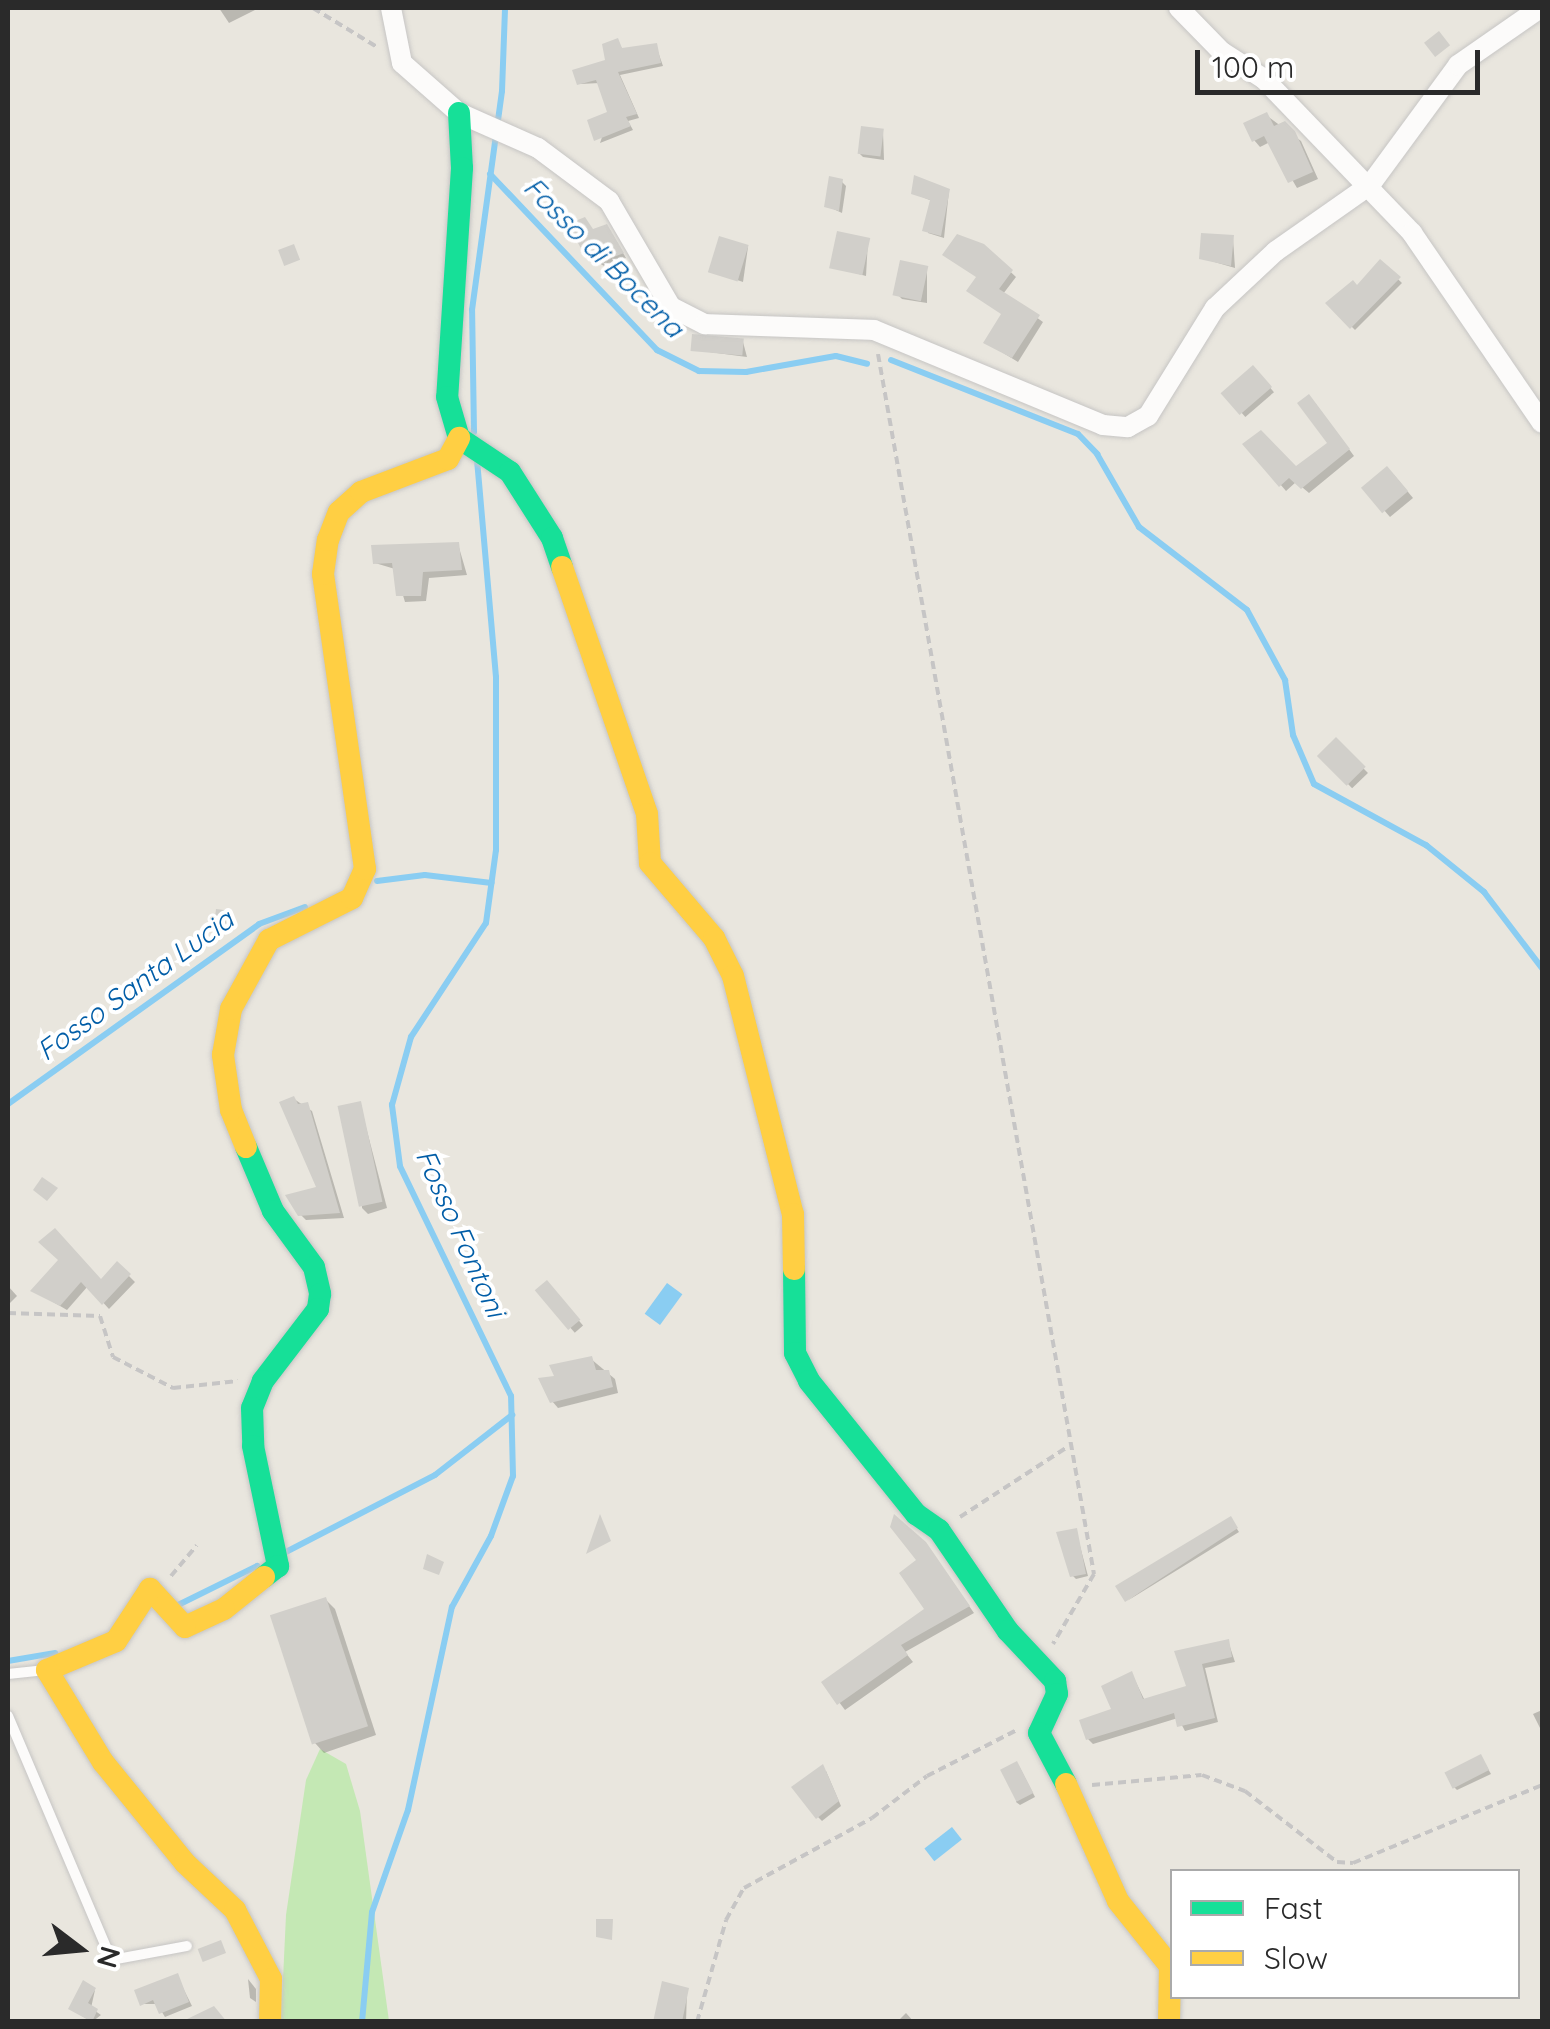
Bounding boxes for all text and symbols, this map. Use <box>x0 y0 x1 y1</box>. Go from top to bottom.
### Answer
scale bar <box>1200 30 1485 92</box>
text: 100 m <box>1212 48 1294 86</box>
water label: Fosso di Bocena <box>517 170 691 344</box>
water label: Fosso Santa Lucia <box>30 903 240 1067</box>
water label: Fosso Fontoni <box>409 1144 513 1322</box>
legend <box>1170 1869 1520 1999</box>
text: Fast <box>1264 1889 1323 1927</box>
north arrow <box>30 1899 130 1999</box>
text: Slow <box>1264 1939 1328 1977</box>
text: N <box>90 1943 129 1972</box>

